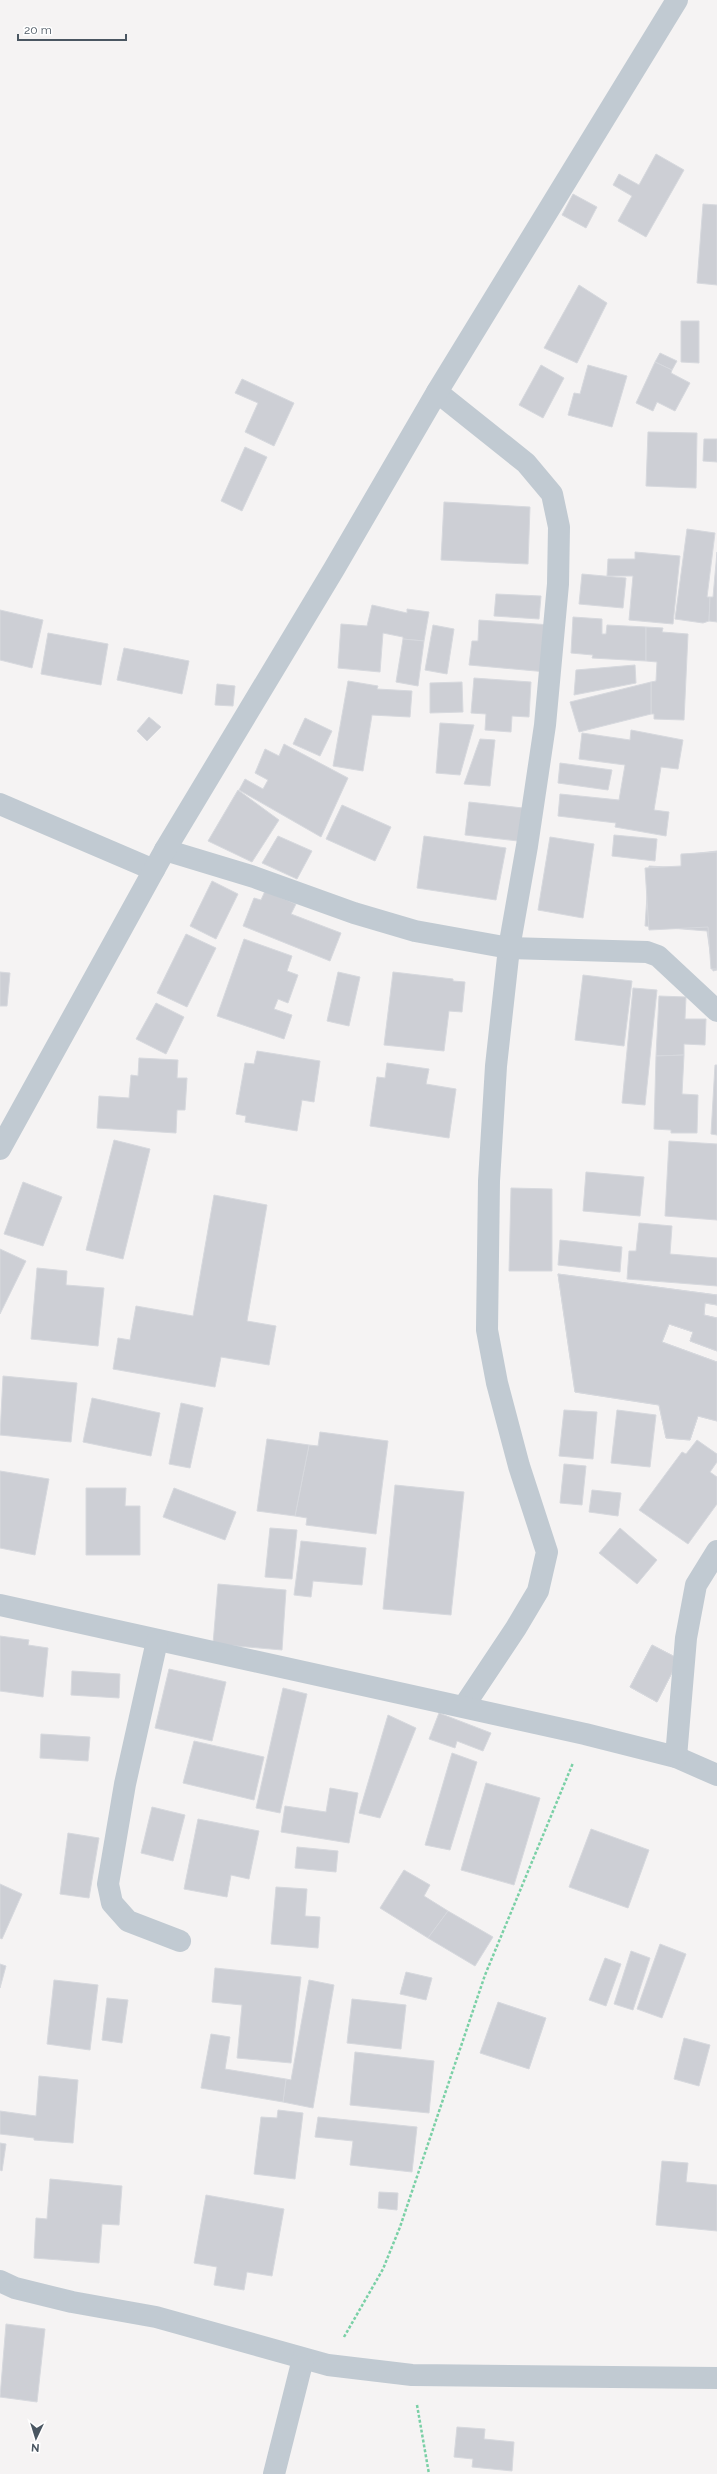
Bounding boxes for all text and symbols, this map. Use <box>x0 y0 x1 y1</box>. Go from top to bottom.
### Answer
scale bar <box>18 16 126 42</box>
text: 20 m <box>24 23 52 37</box>
north arrow <box>16 2418 56 2458</box>
text: N <box>31 2441 40 2454</box>

